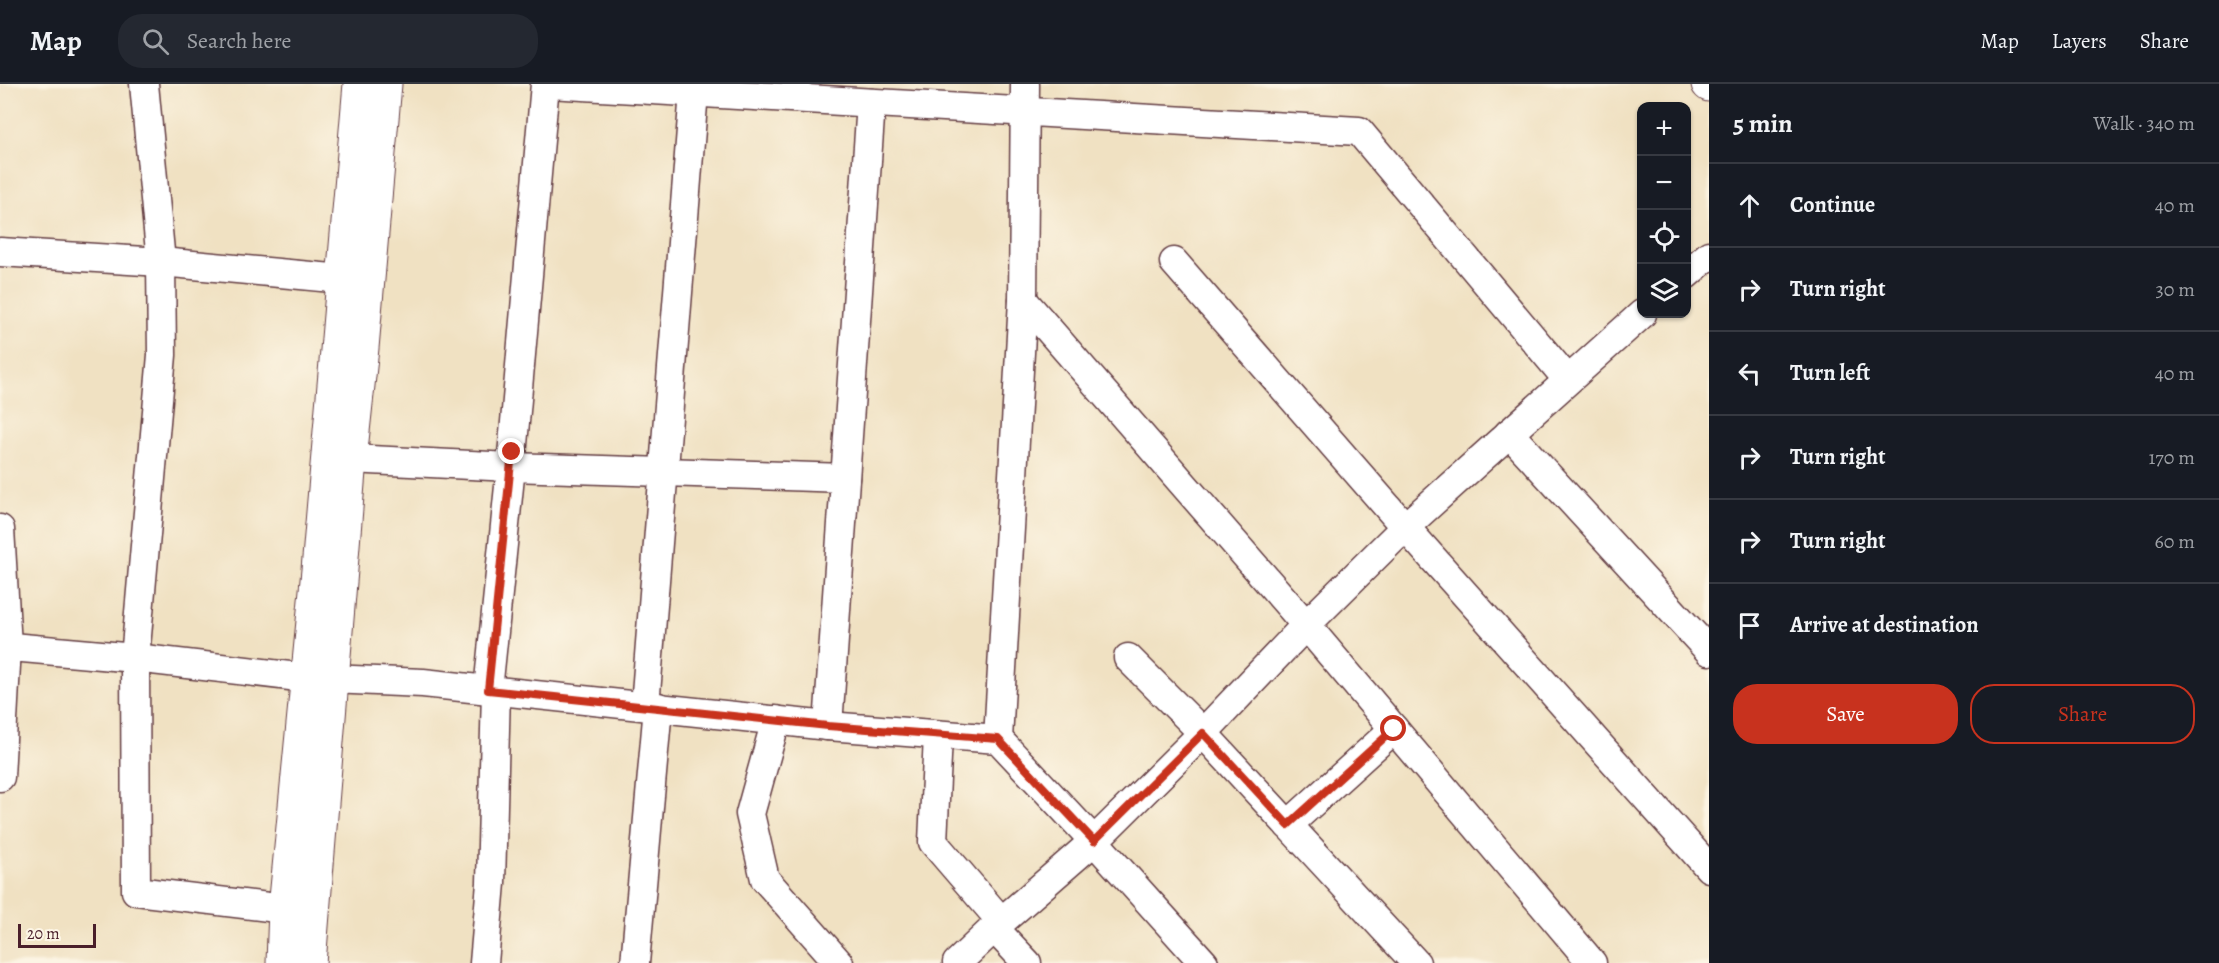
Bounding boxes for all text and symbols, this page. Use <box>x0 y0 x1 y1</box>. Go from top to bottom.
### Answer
search box <box>118 14 538 68</box>
text: Map <box>30 22 82 60</box>
icon: search <box>139 25 172 58</box>
text: Search here <box>187 26 291 56</box>
text: Map <box>1980 27 2019 55</box>
text: Layers <box>2052 27 2107 55</box>
text: Share <box>2140 27 2189 55</box>
map controls <box>1637 102 1691 318</box>
button: + <box>1637 102 1691 156</box>
text: 5 min <box>1733 106 1793 141</box>
text: Walk · 340 m <box>2093 110 2195 137</box>
button: − <box>1637 156 1691 210</box>
icon: ahead <box>1733 189 1766 222</box>
text: Continue <box>1790 190 1875 220</box>
text: 40 m <box>2155 192 2195 219</box>
button: locate <box>1637 210 1691 264</box>
button: layers <box>1637 264 1691 318</box>
icon: right <box>1733 273 1766 306</box>
text: Turn right <box>1790 274 1886 304</box>
text: 30 m <box>2155 276 2195 303</box>
icon: left <box>1733 357 1766 390</box>
text: Turn left <box>1790 358 1870 388</box>
text: 40 m <box>2155 360 2195 387</box>
route end <box>498 438 524 464</box>
icon: right <box>1733 441 1766 474</box>
text: Turn right <box>1790 442 1886 472</box>
text: 170 m <box>2149 444 2195 471</box>
icon: right <box>1733 525 1766 558</box>
text: Turn right <box>1790 526 1886 556</box>
text: 60 m <box>2155 528 2195 555</box>
icon: arrive <box>1733 609 1766 642</box>
text: Arrive at destination <box>1790 610 1979 640</box>
button: Save <box>1733 684 1958 744</box>
button: Share <box>1970 684 2195 744</box>
route start <box>1380 715 1406 741</box>
scale bar <box>18 921 96 948</box>
text: 20 m <box>27 923 60 945</box>

